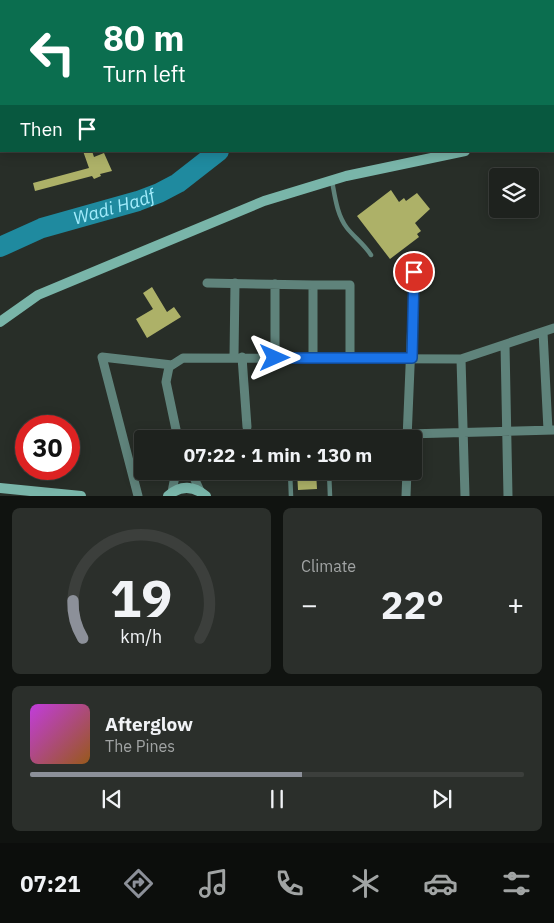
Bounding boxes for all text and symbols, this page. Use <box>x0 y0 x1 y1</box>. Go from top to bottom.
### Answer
text: 80 m <box>103 15 185 61</box>
icon: left <box>20 20 85 85</box>
text: Turn left <box>103 59 186 88</box>
icon: arrive <box>73 115 101 143</box>
text: Then <box>20 117 63 141</box>
map controls <box>489 168 539 218</box>
button: layers <box>489 168 539 218</box>
water label: Wadi Hadf <box>70 183 159 230</box>
pin <box>393 251 435 293</box>
icon: arrive <box>400 258 428 286</box>
position arrow <box>248 331 300 383</box>
speed limit sign: 30 <box>15 415 80 480</box>
text: 07:22 · 1 min · 130 m <box>184 443 372 467</box>
text: Climate <box>301 556 356 576</box>
text: 19 <box>110 564 173 631</box>
text: 22° <box>381 580 444 629</box>
text: − <box>301 586 318 623</box>
text: + <box>507 586 524 623</box>
text: km/h <box>121 625 163 648</box>
text: Afterglow <box>105 712 193 736</box>
text: The Pines <box>105 736 175 756</box>
icon: previous <box>98 785 126 813</box>
icon: pause <box>263 785 291 813</box>
icon: next <box>428 785 456 813</box>
icon: directions <box>121 866 156 901</box>
icon: music <box>196 866 231 901</box>
icon: phone <box>272 866 307 901</box>
icon: climate <box>348 866 383 901</box>
icon: car <box>423 866 458 901</box>
icon: filters <box>499 866 534 901</box>
text: 07:21 <box>20 869 80 898</box>

